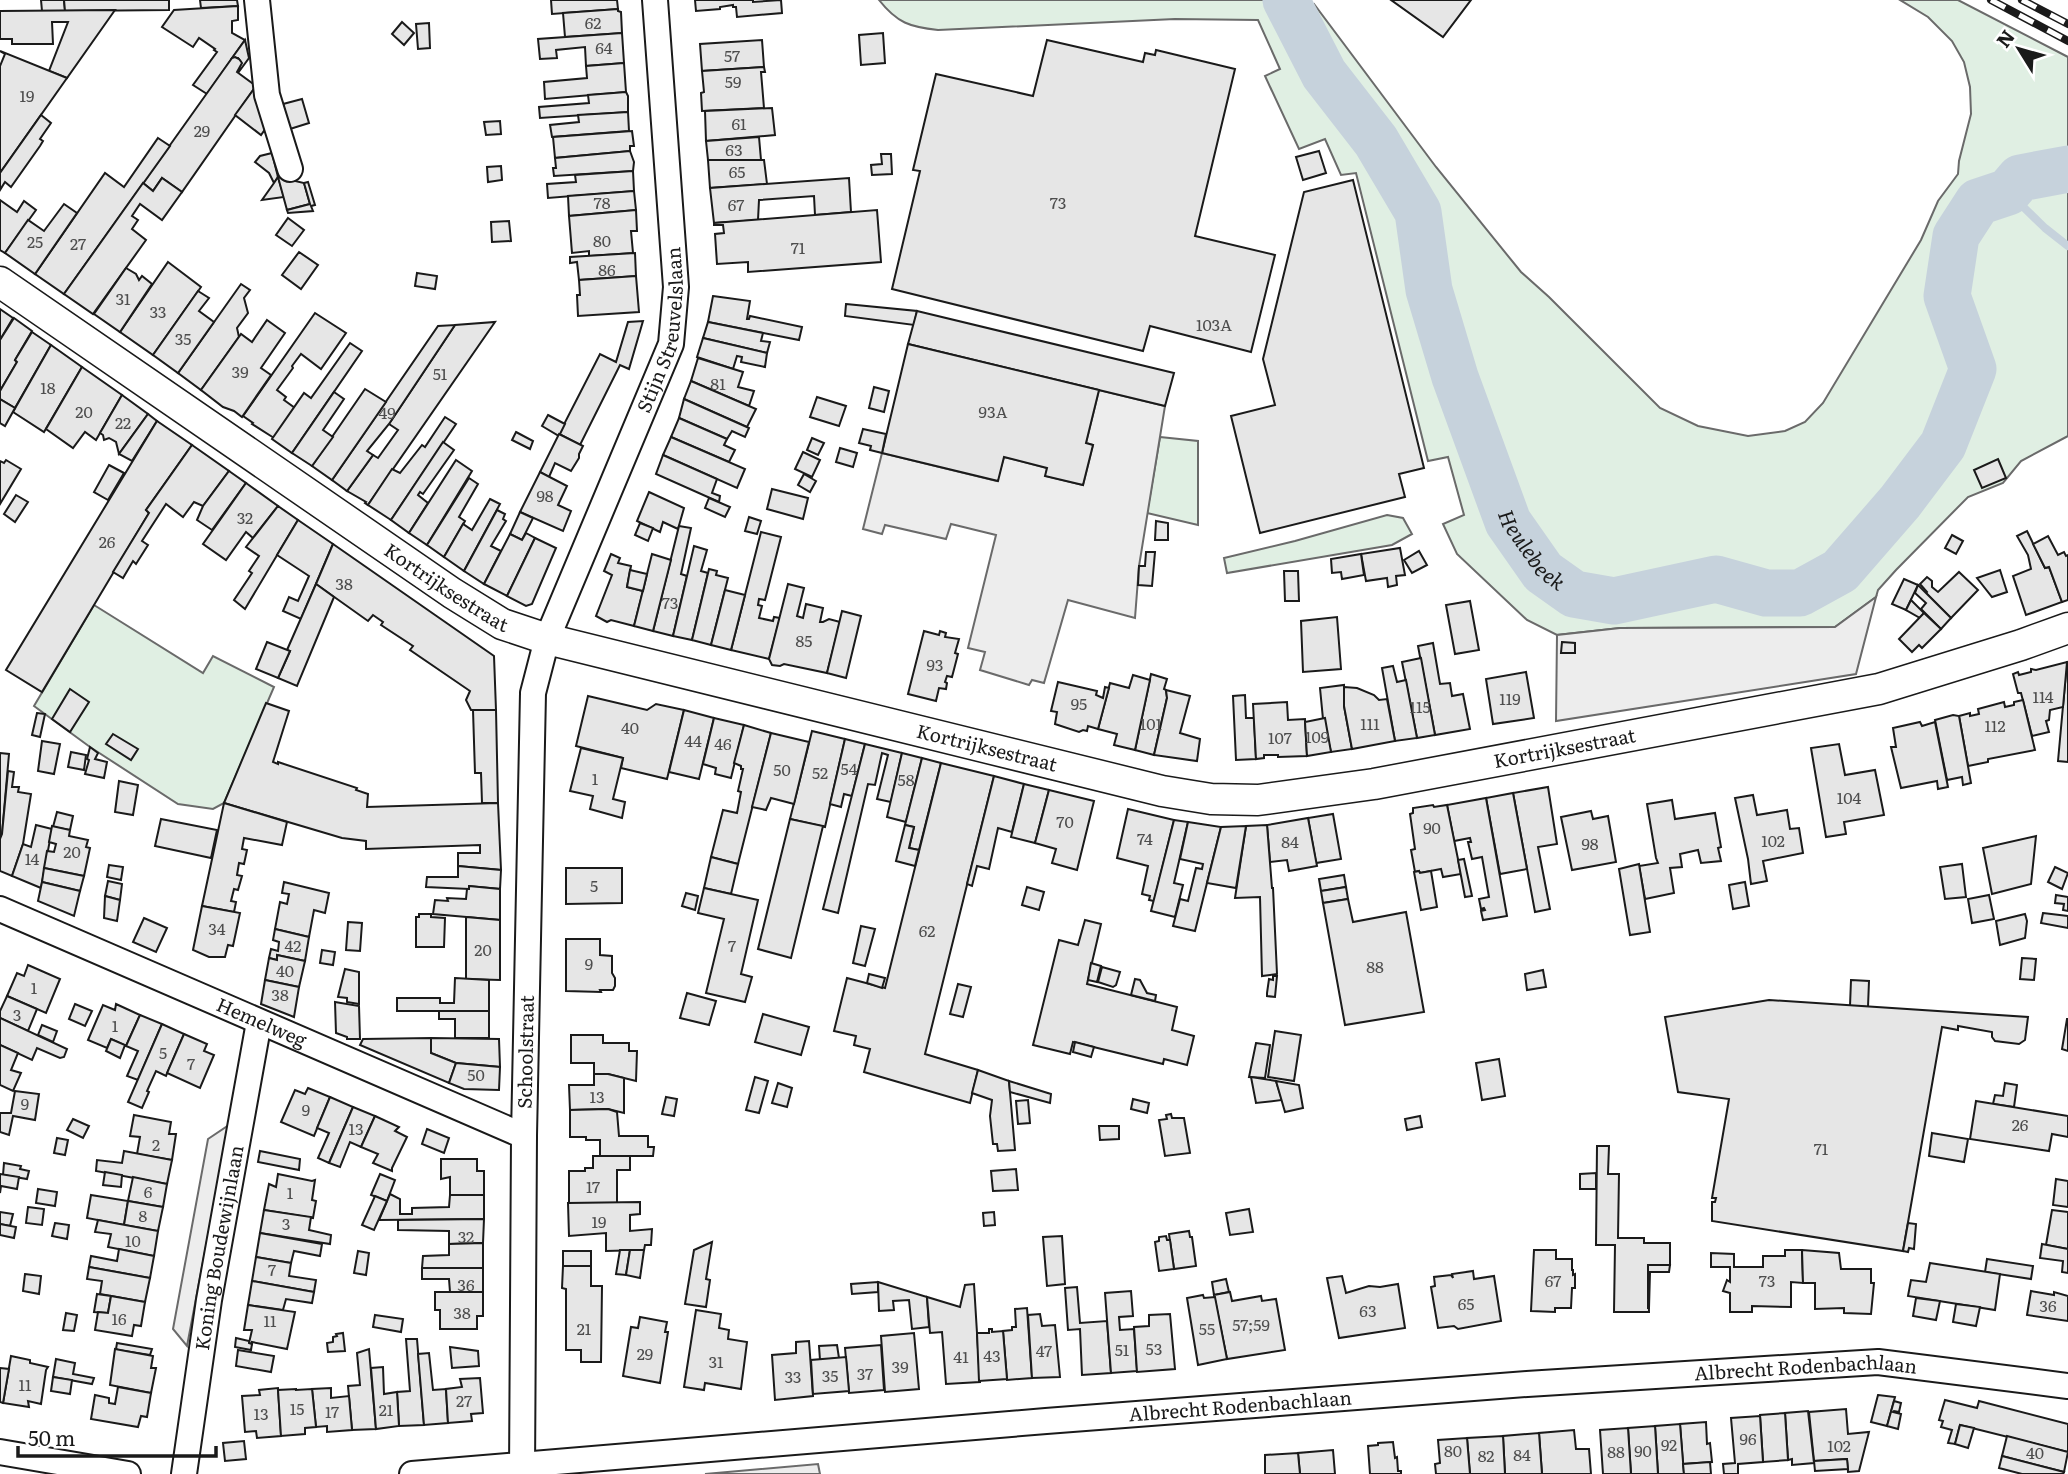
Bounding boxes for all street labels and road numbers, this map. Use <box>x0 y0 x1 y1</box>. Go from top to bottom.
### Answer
street label: Stijn Streuvelslaan <box>629 246 689 417</box>
street label: Kortrijksestraat <box>379 535 512 638</box>
street label: Kortrijksestraat <box>914 716 1061 778</box>
street label: Kortrijksestraat <box>1491 720 1638 774</box>
street label: Hemelweg <box>212 989 312 1053</box>
street label: Schoolstraat <box>510 994 540 1109</box>
street label: Koning Boudewijnlaan <box>187 1143 250 1352</box>
street label: Albrecht Rodenbachlaan <box>1693 1347 1919 1386</box>
street label: Albrecht Rodenbachlaan <box>1128 1383 1353 1428</box>

